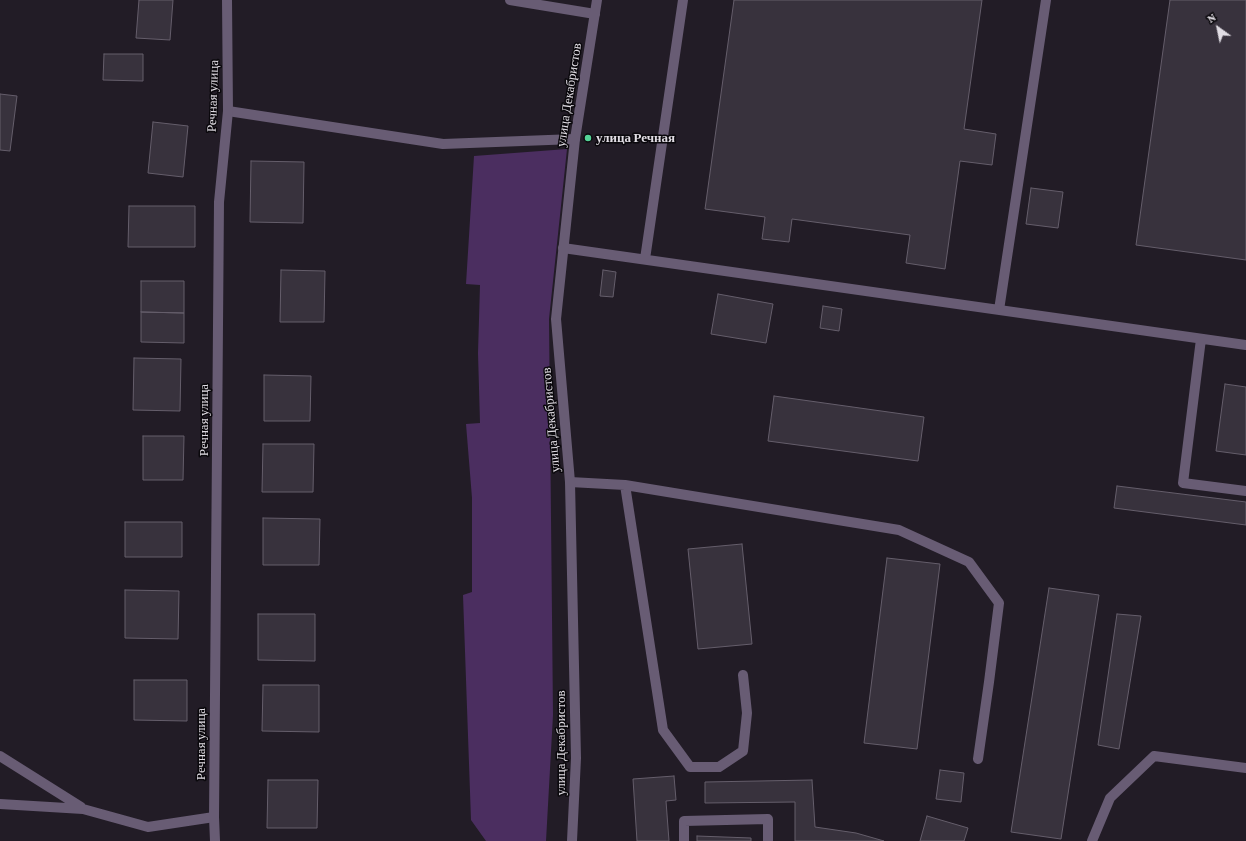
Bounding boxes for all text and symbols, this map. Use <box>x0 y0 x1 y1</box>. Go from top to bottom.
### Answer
north arrow <box>1198 8 1238 48</box>
text: N <box>1205 11 1218 25</box>
street label: улица Декабристов <box>553 42 585 148</box>
street label: Речная улица <box>204 60 222 132</box>
place label: улица Речная <box>596 130 675 146</box>
marker: улица Речная <box>583 133 593 143</box>
street label: улица Декабристов <box>539 367 563 473</box>
street label: Речная улица <box>196 384 212 456</box>
street label: улица Декабристов <box>553 690 569 796</box>
street label: Речная улица <box>193 708 209 780</box>

